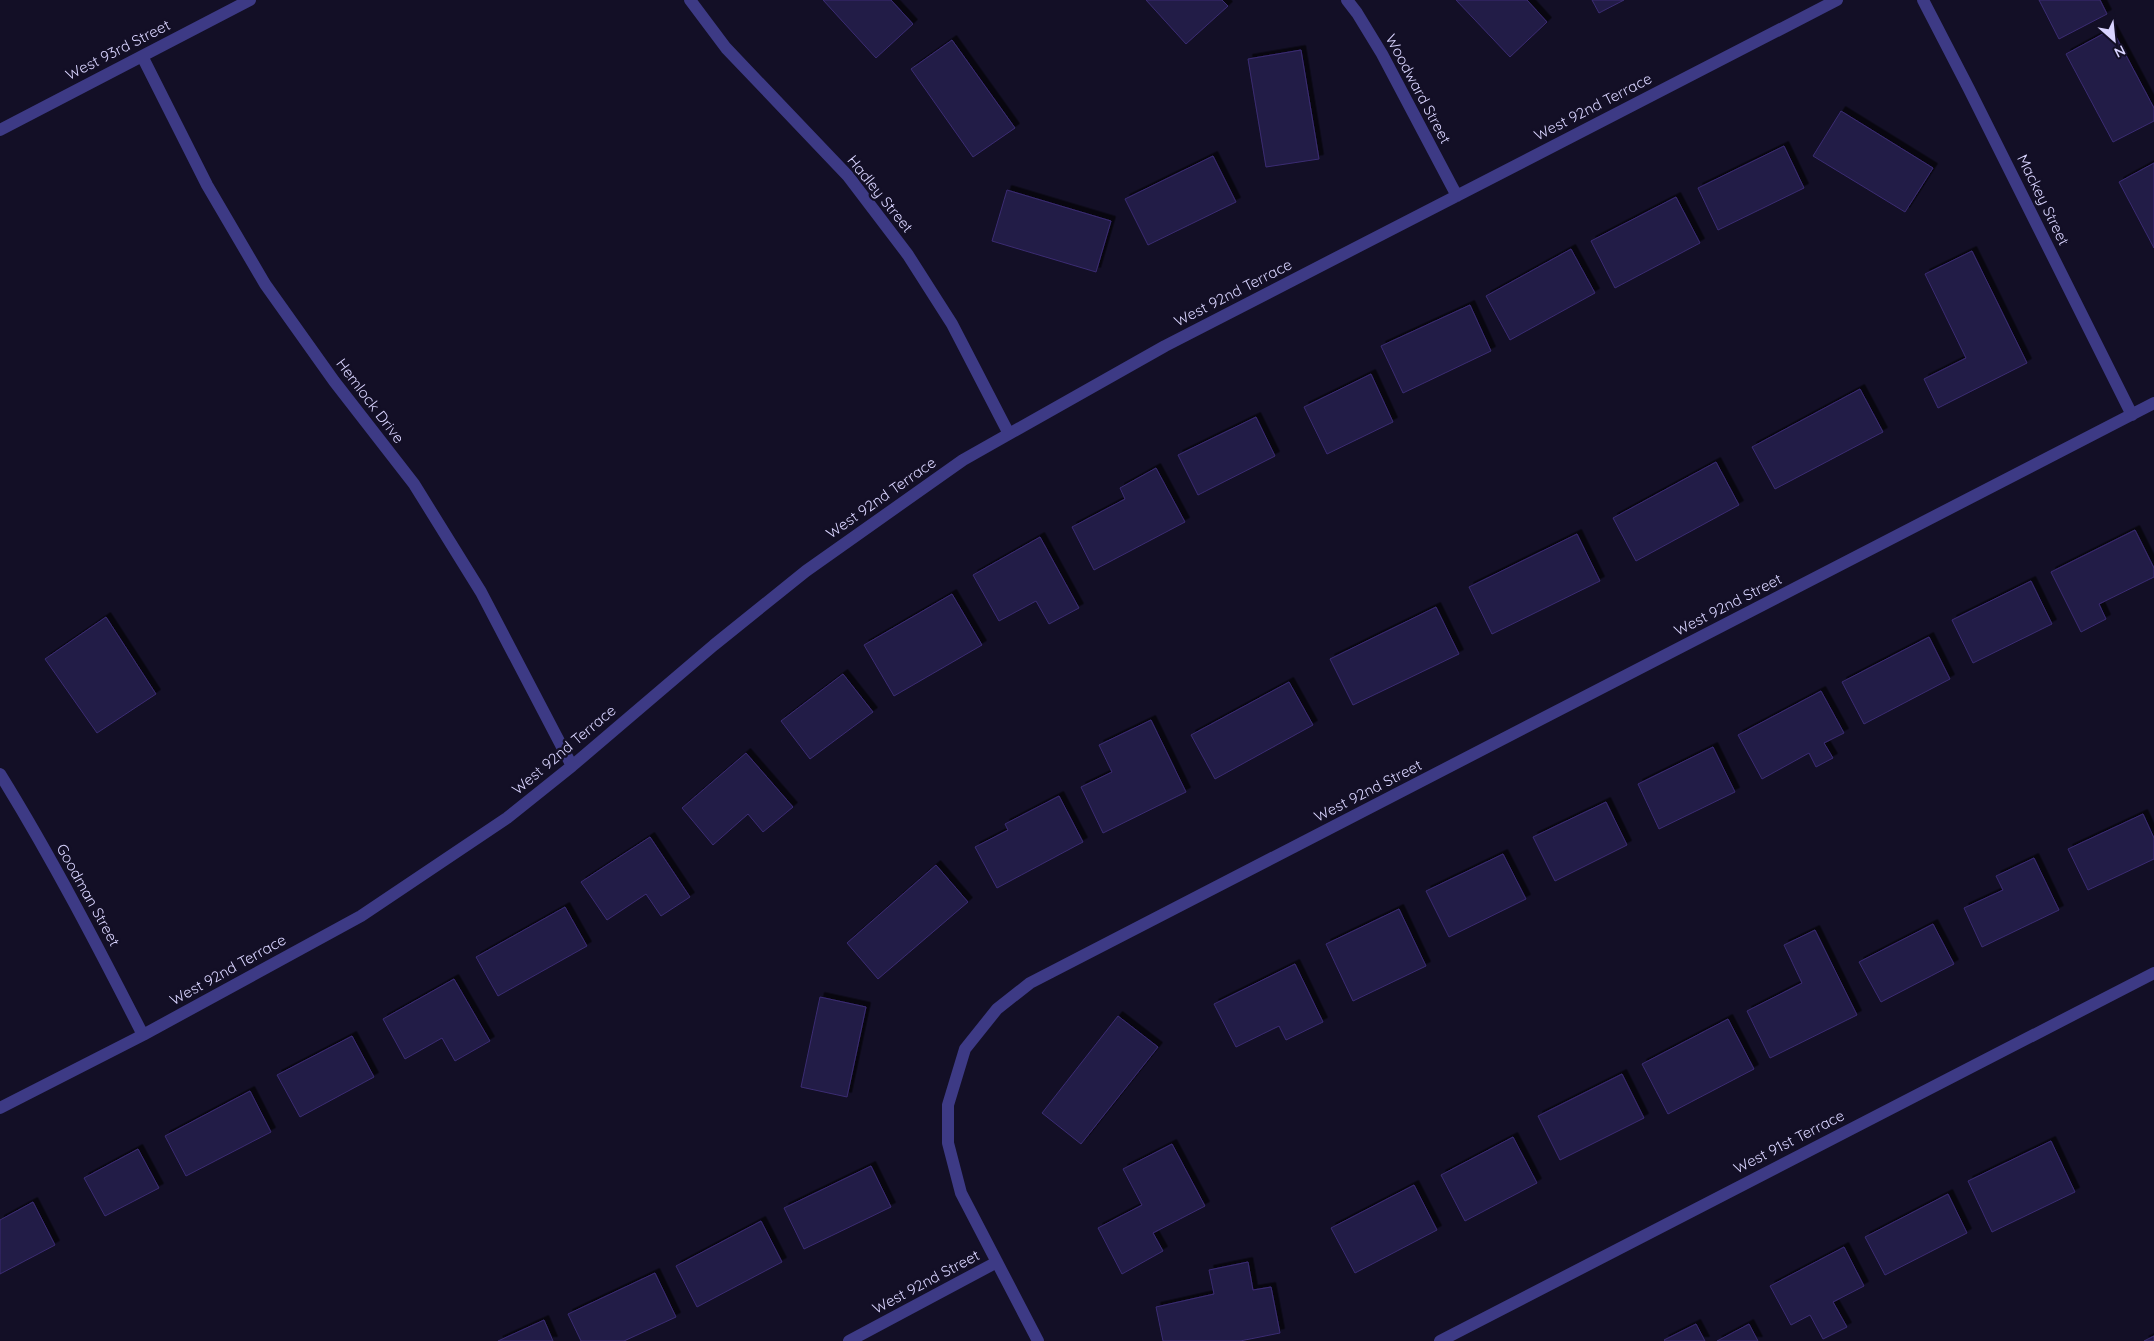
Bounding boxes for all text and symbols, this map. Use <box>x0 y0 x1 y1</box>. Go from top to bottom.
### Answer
street label: West 93rd Street <box>62 15 173 84</box>
north arrow <box>2089 15 2139 65</box>
street label: Woodward Street <box>1382 31 1455 147</box>
text: N <box>2111 41 2129 62</box>
street label: West 92nd Terrace <box>1531 69 1655 145</box>
street label: Hadley Street <box>843 151 917 236</box>
street label: Mackey Street <box>2013 151 2074 248</box>
street label: West 92nd Terrace <box>1171 255 1295 331</box>
street label: Hemlock Drive <box>332 355 408 447</box>
street label: West 92nd Terrace <box>822 453 939 543</box>
street label: West 92nd Street <box>1671 569 1785 640</box>
street label: West 92nd Terrace <box>508 701 620 799</box>
street label: West 92nd Street <box>1311 755 1425 826</box>
street label: Goodman Street <box>52 840 124 949</box>
street label: West 92nd Terrace <box>166 930 289 1009</box>
street label: West 91st Terrace <box>1730 1105 1847 1178</box>
street label: West 92nd Street <box>869 1245 983 1318</box>

